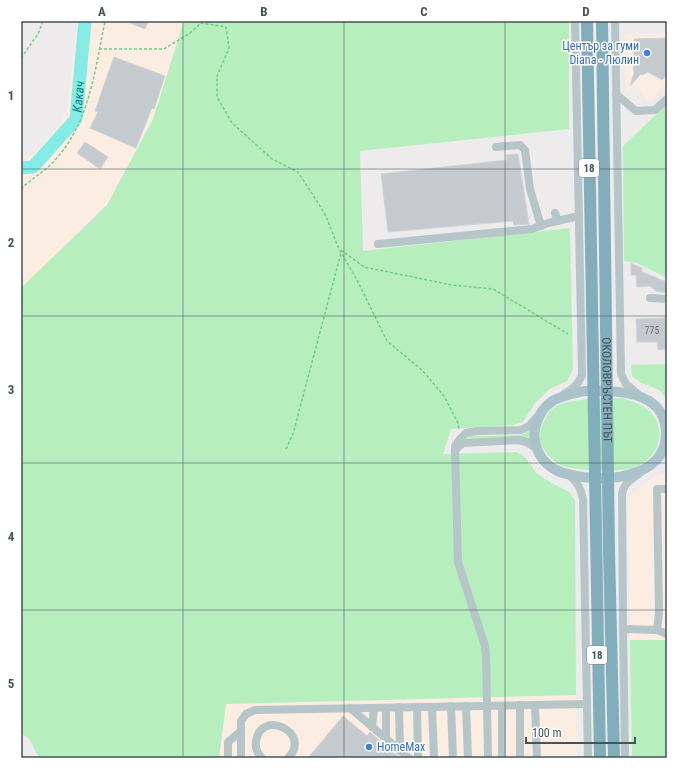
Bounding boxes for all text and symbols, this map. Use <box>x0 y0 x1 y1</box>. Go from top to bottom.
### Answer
text: A <box>98 4 106 19</box>
text: B <box>260 4 268 19</box>
text: C <box>420 4 428 19</box>
text: D <box>582 4 590 19</box>
place label: Център за гуми Diana - Люлин <box>562 39 639 67</box>
marker: Център за гуми Diana - Люлин <box>642 48 652 58</box>
water label: Какач <box>70 80 87 113</box>
text: 1 <box>8 88 14 103</box>
road number: 18 <box>579 159 599 177</box>
text: 2 <box>8 235 15 250</box>
house number: 775 <box>645 325 659 336</box>
street label: ОКОЛОВРЪСТЕН ПЪТ <box>599 337 615 443</box>
text: 3 <box>8 382 14 397</box>
text: 4 <box>8 529 15 544</box>
road number: 18 <box>587 646 607 664</box>
text: 5 <box>8 676 15 691</box>
scale bar <box>526 719 635 745</box>
text: 100 m <box>532 726 562 740</box>
place label: HomeMax <box>377 740 425 754</box>
marker: HomeMax <box>364 742 374 752</box>

